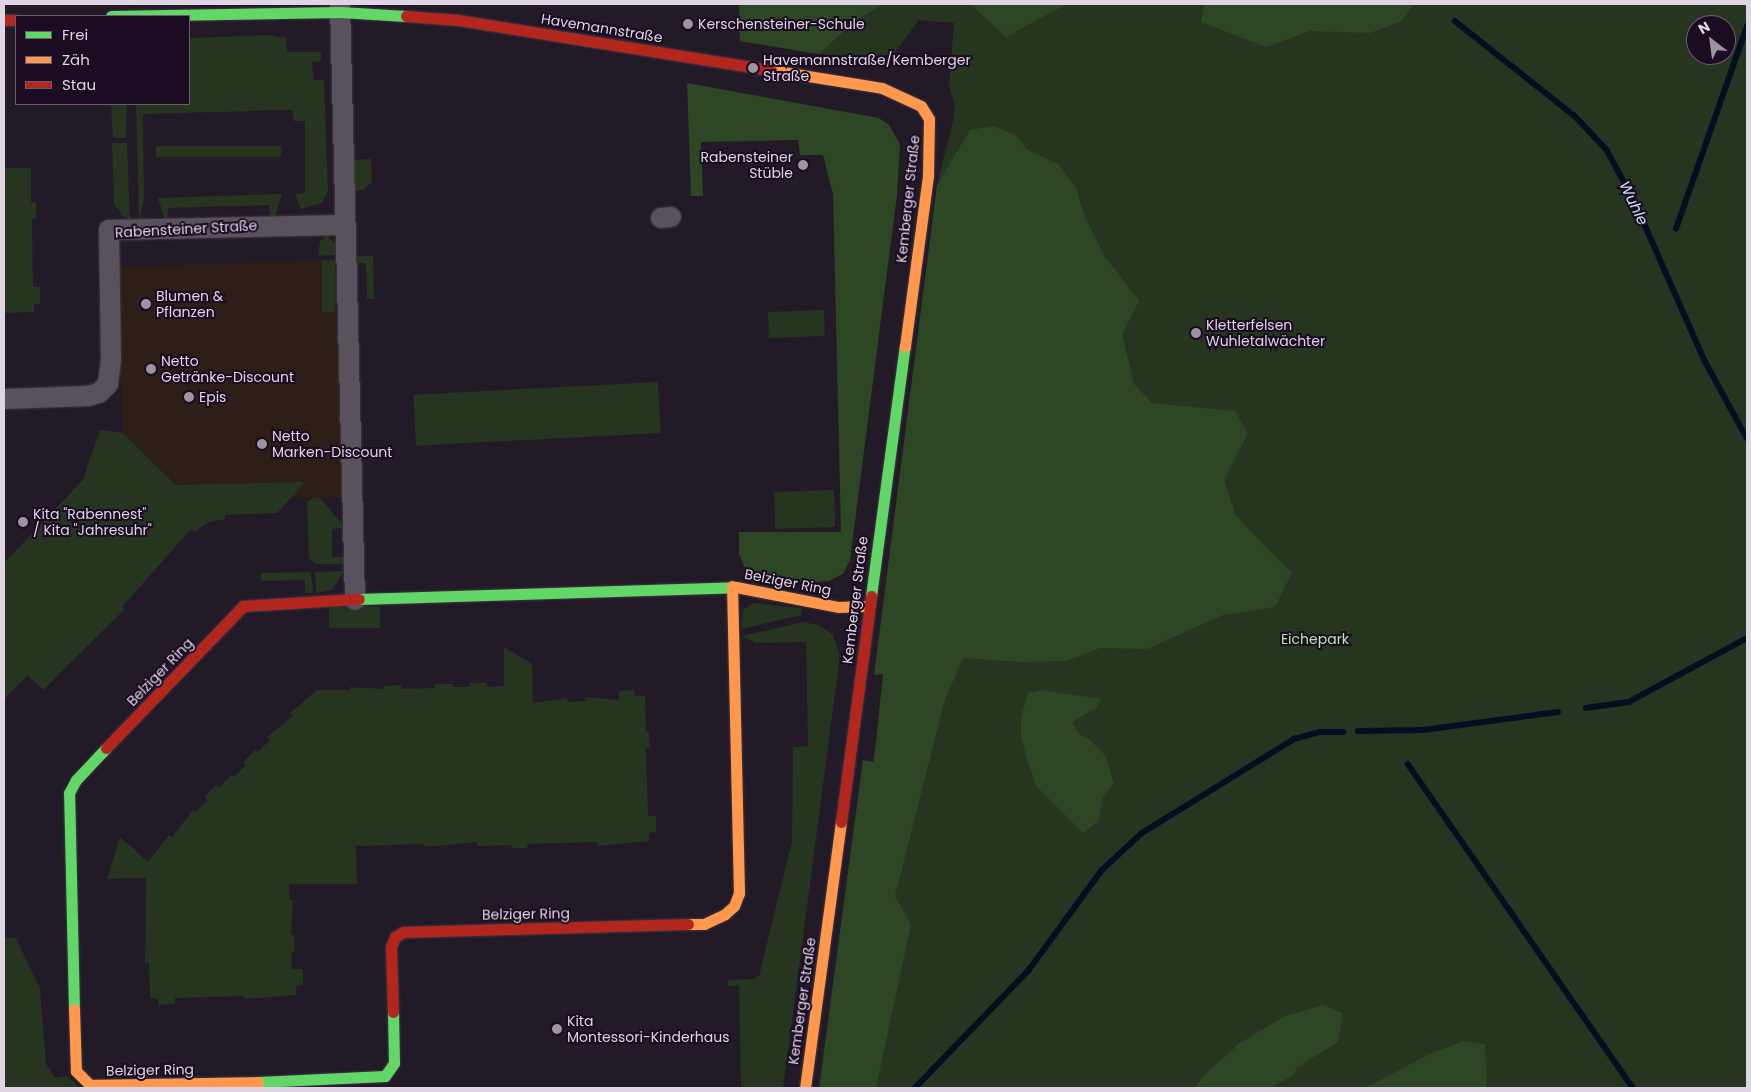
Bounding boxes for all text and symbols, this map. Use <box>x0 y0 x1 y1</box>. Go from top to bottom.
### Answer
street label: Havemannstraße <box>540 10 664 46</box>
legend <box>15 15 190 105</box>
north arrow <box>1686 15 1736 65</box>
place label: Kerschensteiner-Schule <box>698 16 865 32</box>
text: N <box>1694 17 1714 39</box>
marker: Kerschensteiner-Schule <box>682 18 694 30</box>
text: Frei <box>62 24 88 45</box>
text: Zäh <box>62 49 90 70</box>
place label: Havemannstraße/Kemberger Straße <box>763 52 971 84</box>
marker: Havemannstraße/Kemberger Straße <box>747 62 759 74</box>
text: Stau <box>62 74 96 95</box>
street label: Kemberger Straße <box>893 134 923 264</box>
place label: Rabensteiner Stüble <box>701 149 793 182</box>
marker: Rabensteiner Stüble <box>797 159 809 171</box>
water label: Wuhle <box>1616 178 1652 228</box>
street label: Rabensteiner Straße <box>114 217 258 241</box>
place label: Blumen & Pflanzen <box>156 288 223 321</box>
marker: Blumen & Pflanzen <box>140 298 152 310</box>
place label: Kletterfelsen Wuhletalwächter <box>1206 317 1325 350</box>
marker: Kletterfelsen Wuhletalwächter <box>1190 327 1202 339</box>
place label: Netto Getränke-Discount <box>161 353 294 386</box>
marker: Netto Getränke-Discount <box>145 363 157 375</box>
place label: Epis <box>199 389 226 405</box>
marker: Epis <box>183 391 195 403</box>
place label: Netto Marken-Discount <box>272 428 392 461</box>
marker: Netto Marken-Discount <box>256 438 268 450</box>
place label: Kita "Rabennest" / Kita "Jahresuhr" <box>33 506 152 538</box>
marker: Kita "Rabennest" / Kita "Jahresuhr" <box>17 516 29 528</box>
street label: Kemberger Straße <box>839 535 871 665</box>
street label: Belziger Ring <box>743 565 833 599</box>
park label: Eichepark <box>1281 631 1349 647</box>
street label: Belziger Ring <box>123 635 197 709</box>
street label: Belziger Ring <box>482 905 570 923</box>
street label: Kemberger Straße <box>785 936 819 1066</box>
place label: Kita Montessori-Kinderhaus <box>567 1013 730 1046</box>
marker: Kita Montessori-Kinderhaus <box>551 1023 563 1035</box>
street label: Belziger Ring <box>106 1061 194 1079</box>

